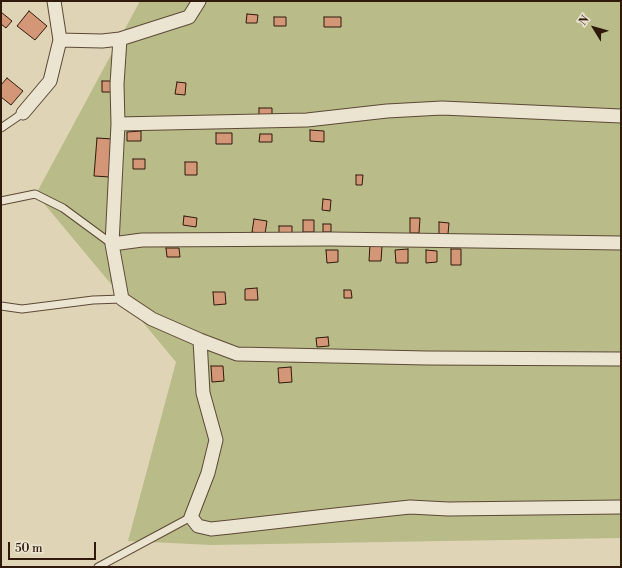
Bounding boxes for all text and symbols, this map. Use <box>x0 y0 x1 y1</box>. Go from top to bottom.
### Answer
north arrow <box>574 8 614 48</box>
text: N <box>576 13 593 28</box>
scale bar <box>10 534 98 560</box>
text: 50 m <box>15 541 43 556</box>

